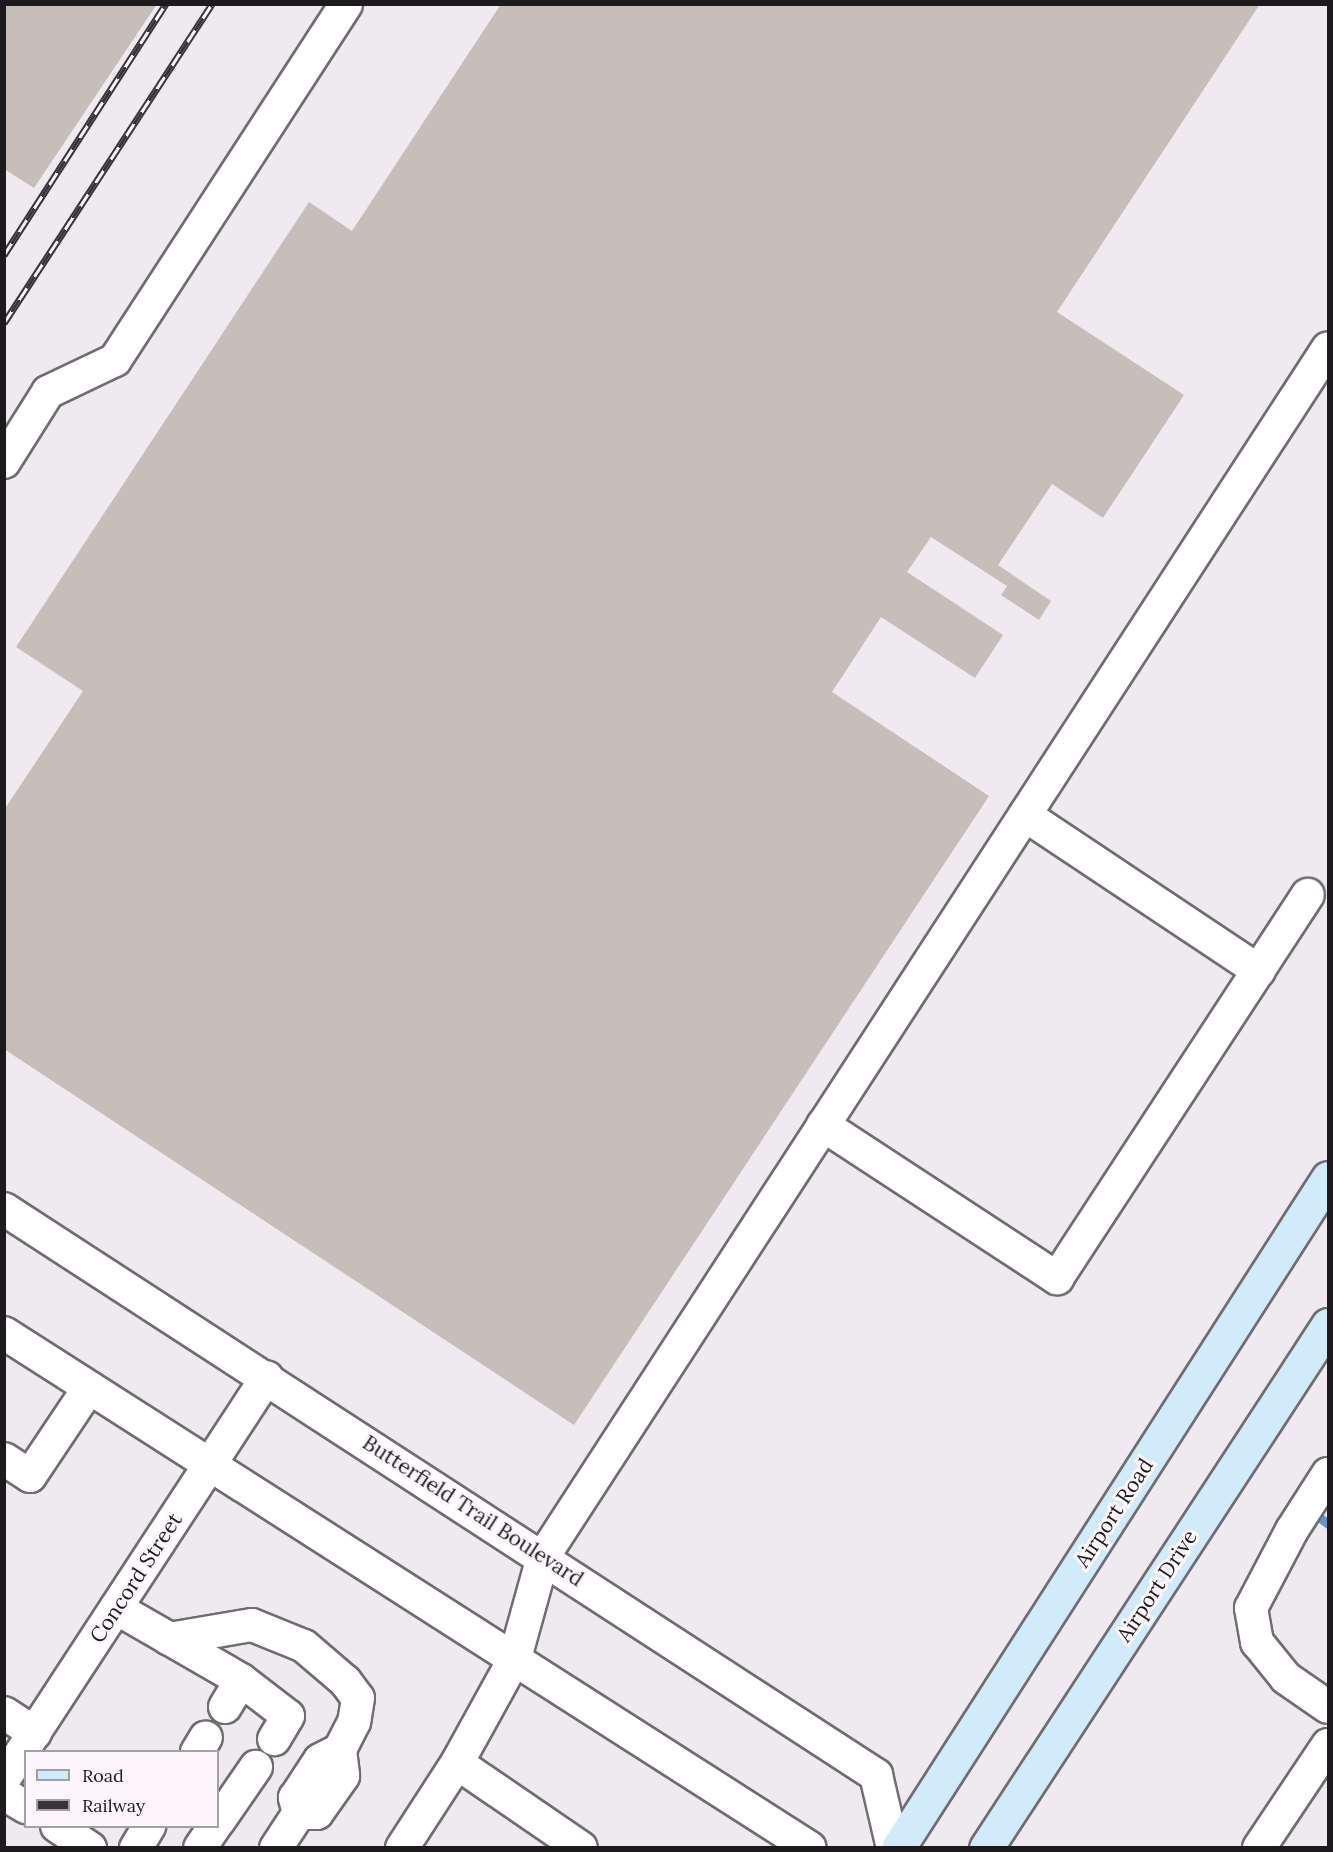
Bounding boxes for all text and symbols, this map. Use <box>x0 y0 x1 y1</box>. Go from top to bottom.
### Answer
street label: Butterfield Trail Boulevard <box>358 1430 588 1592</box>
street label: Airport Road <box>1070 1454 1158 1572</box>
street label: Concord Street <box>85 1508 187 1648</box>
street label: Airport Drive <box>1111 1525 1203 1647</box>
legend <box>24 1750 219 1828</box>
text: Road <box>82 1764 124 1787</box>
text: Railway <box>82 1794 145 1817</box>

